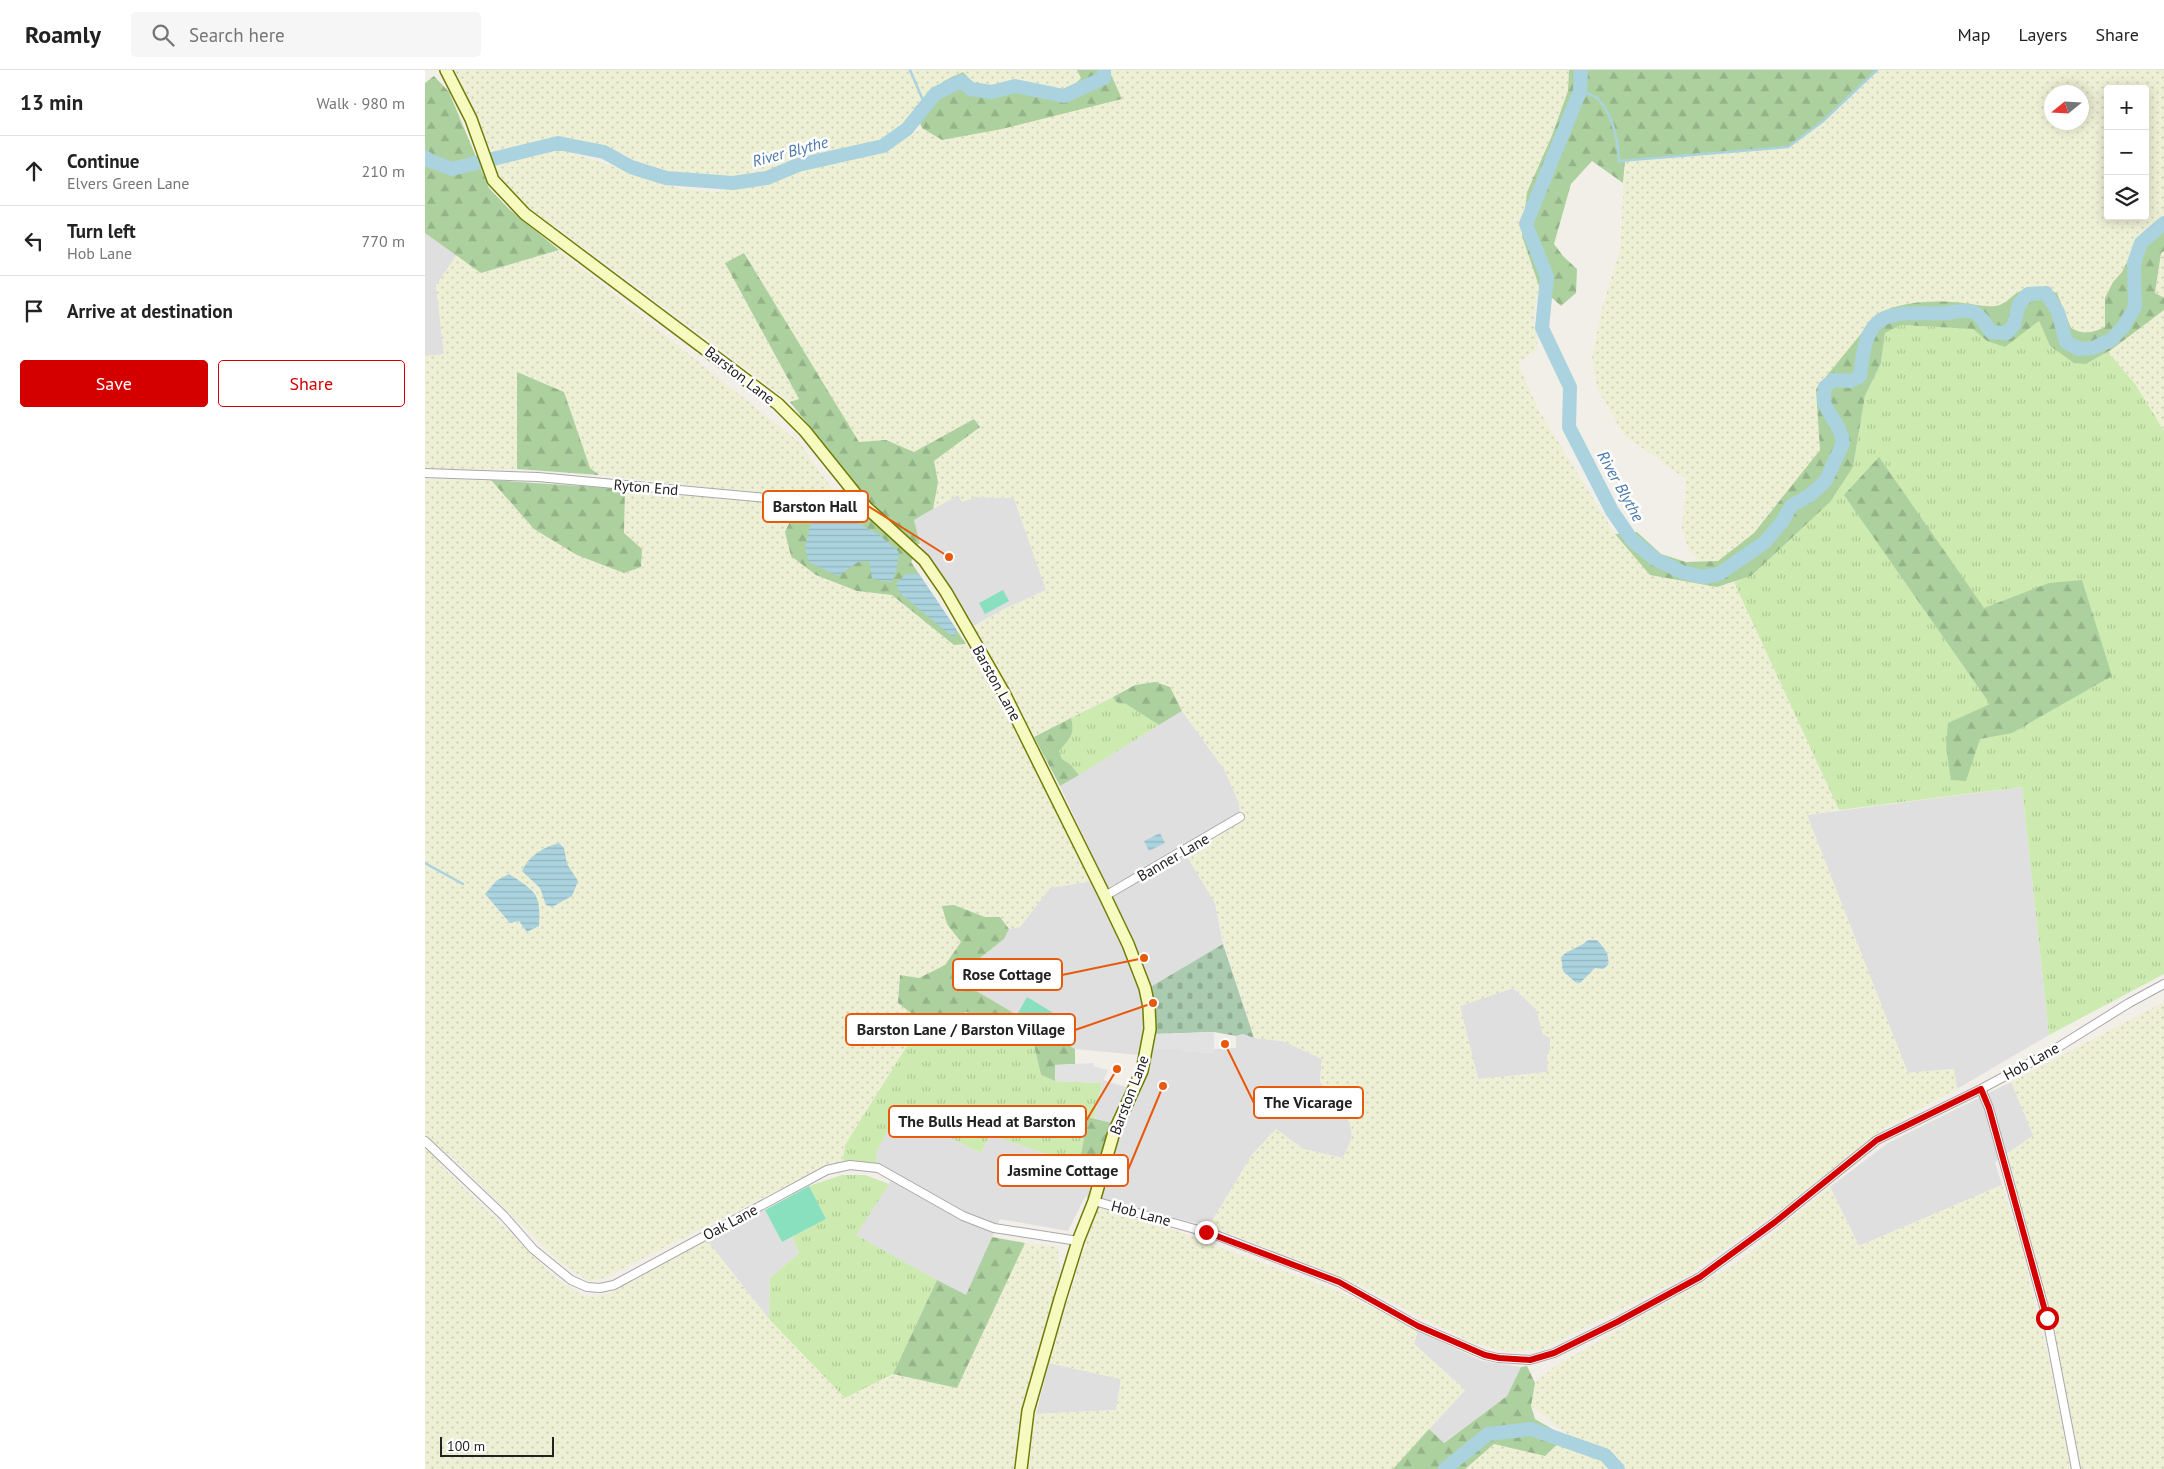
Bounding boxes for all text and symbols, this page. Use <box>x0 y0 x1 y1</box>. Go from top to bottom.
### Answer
search box <box>131 12 481 57</box>
text: Roamly <box>25 19 101 50</box>
icon: search <box>149 21 177 49</box>
text: Search here <box>189 23 285 47</box>
text: Map <box>1958 23 1990 46</box>
text: Layers <box>2018 23 2067 46</box>
text: Share <box>2095 23 2139 46</box>
north arrow <box>2044 85 2089 130</box>
map controls <box>2104 85 2149 220</box>
button: + <box>2104 85 2149 130</box>
text: 13 min <box>20 89 83 116</box>
text: Walk · 980 m <box>316 93 405 113</box>
button: − <box>2104 130 2149 175</box>
water label: River Blythe <box>750 131 831 171</box>
text: Continue <box>67 149 139 173</box>
icon: ahead <box>20 157 48 185</box>
text: 210 m <box>362 161 405 181</box>
text: Elvers Green Lane <box>67 173 189 193</box>
button: layers <box>2104 175 2149 220</box>
text: Turn left <box>67 219 136 243</box>
icon: left <box>20 227 48 255</box>
text: 770 m <box>362 231 405 251</box>
text: Hob Lane <box>67 243 132 263</box>
icon: arrive <box>20 297 48 325</box>
text: Arrive at destination <box>67 299 233 323</box>
street label: Barston Lane <box>701 342 779 408</box>
button: Save <box>20 360 208 407</box>
button: Share <box>218 360 405 407</box>
water label: River Blythe <box>1593 447 1649 525</box>
street label: Ryton End <box>613 475 679 499</box>
callout: Barston Hall <box>763 491 868 522</box>
text: Barston Hall <box>773 496 857 516</box>
street label: Barston Lane <box>968 642 1026 724</box>
street label: Banner Lane <box>1134 829 1212 885</box>
callout: Rose Cottage <box>953 959 1062 990</box>
text: Rose Cottage <box>963 964 1051 984</box>
callout: Barston Lane / Barston Village <box>846 1014 1075 1045</box>
text: Barston Lane / Barston Village <box>857 1019 1065 1039</box>
street label: Hob Lane <box>2000 1038 2062 1084</box>
street label: Barston Lane <box>1105 1053 1153 1137</box>
callout: The Vicarage <box>1254 1087 1363 1118</box>
text: The Vicarage <box>1264 1092 1352 1112</box>
callout: The Bulls Head at Barston <box>889 1106 1086 1137</box>
text: The Bulls Head at Barston <box>898 1111 1076 1131</box>
callout: Jasmine Cottage <box>998 1155 1128 1186</box>
text: Jasmine Cottage <box>1007 1160 1118 1180</box>
street label: Hob Lane <box>1109 1196 1173 1230</box>
street label: Oak Lane <box>699 1200 761 1244</box>
route end <box>1195 1221 1218 1244</box>
route start <box>2036 1307 2059 1330</box>
scale bar <box>440 1434 554 1457</box>
text: 100 m <box>447 1437 485 1455</box>

